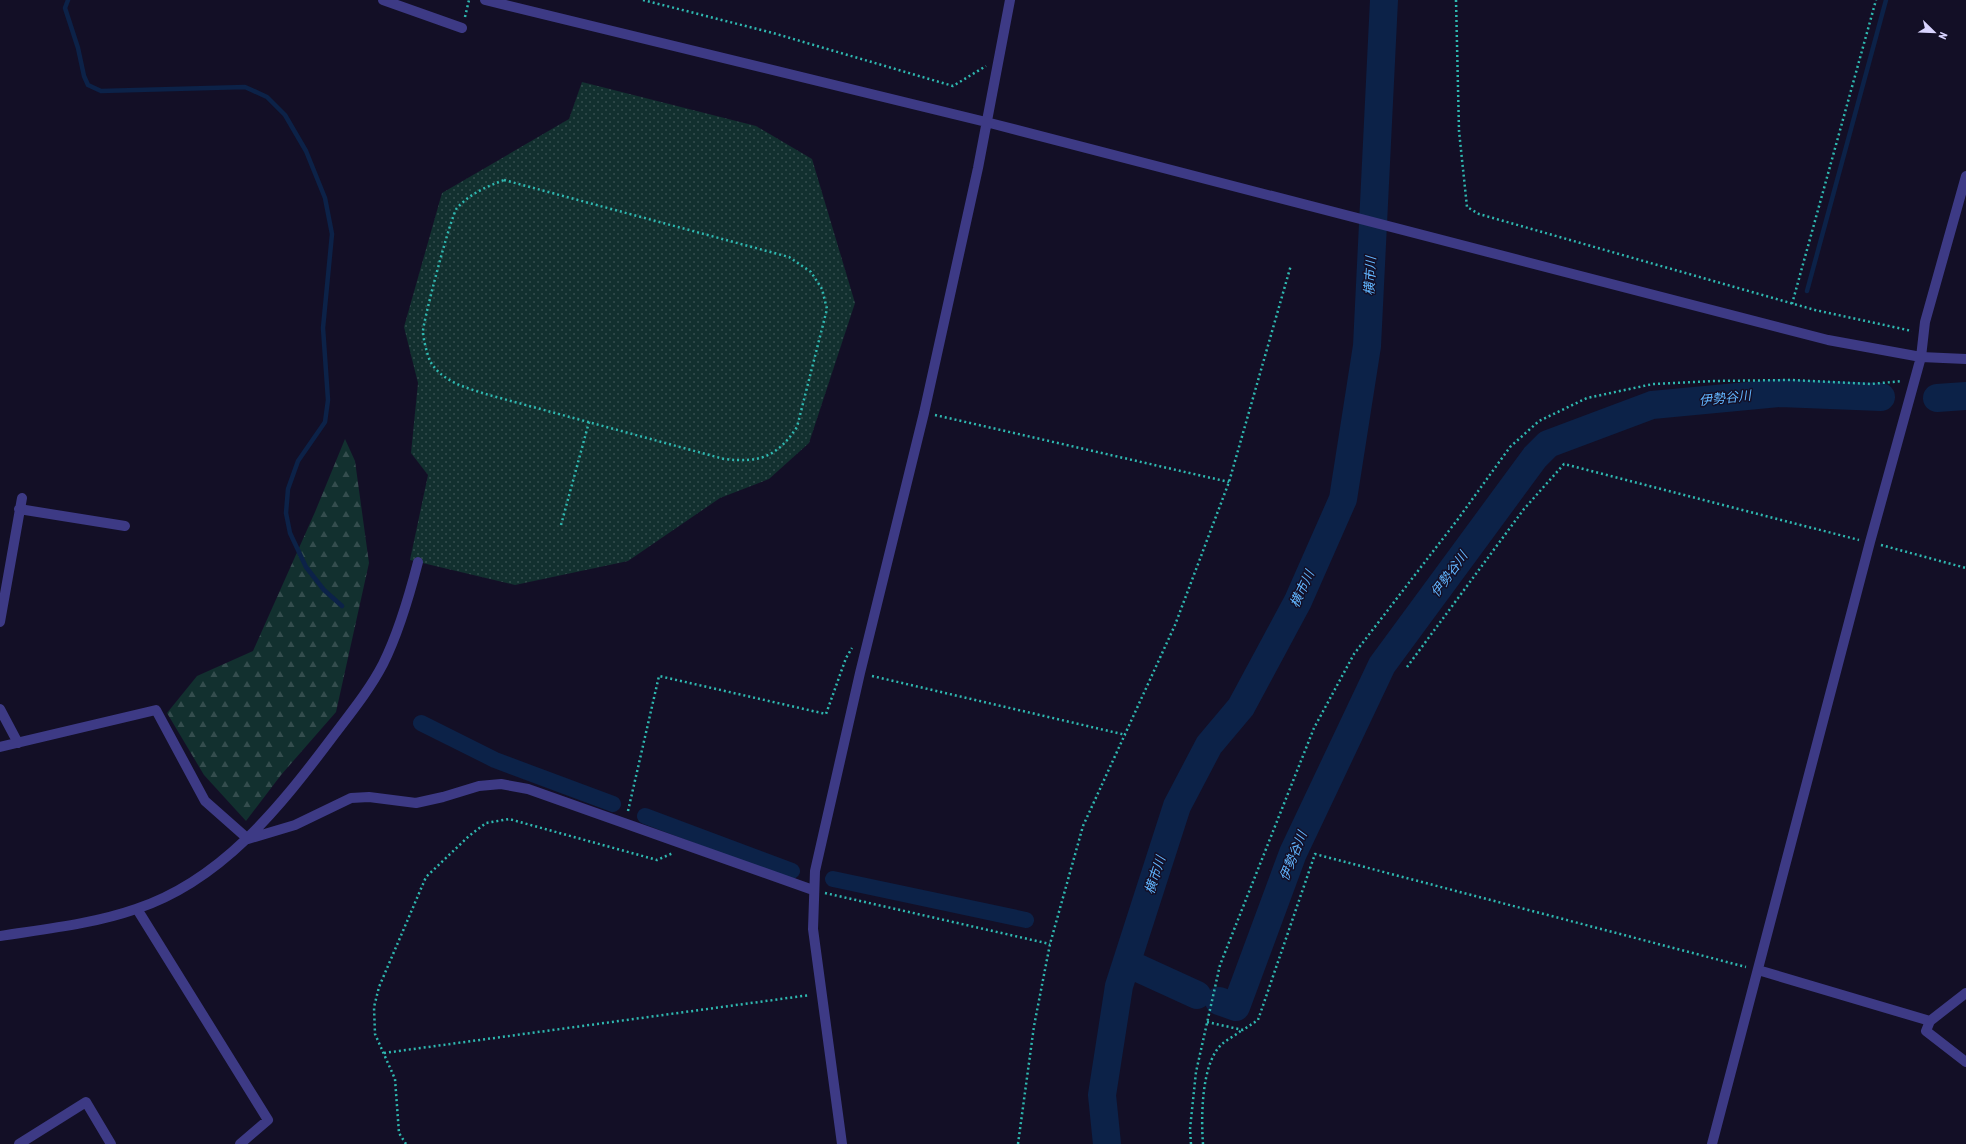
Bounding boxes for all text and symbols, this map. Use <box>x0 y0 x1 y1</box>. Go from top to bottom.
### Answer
north arrow <box>1914 12 1954 52</box>
text: N <box>1936 31 1950 41</box>
water label: 横市川 <box>1361 254 1379 296</box>
water label: 伊勢谷川 <box>1698 388 1754 408</box>
water label: 伊勢谷川 <box>1428 547 1472 599</box>
water label: 横市川 <box>1287 566 1318 610</box>
water label: 伊勢谷川 <box>1276 827 1310 883</box>
water label: 横市川 <box>1142 852 1169 896</box>

